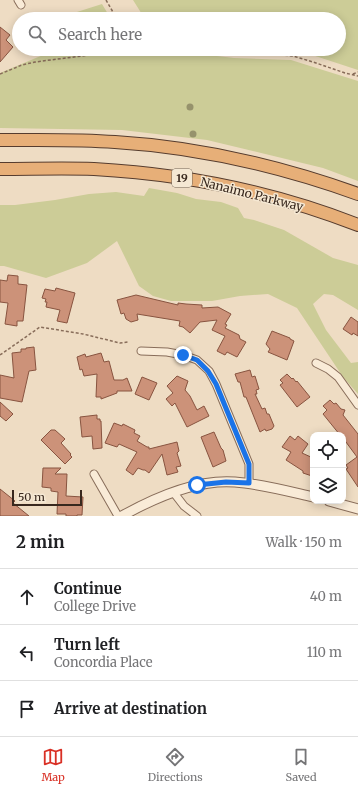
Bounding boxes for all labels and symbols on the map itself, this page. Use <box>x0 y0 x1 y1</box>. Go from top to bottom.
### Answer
road number: 19 <box>172 169 192 187</box>
street label: Nanaimo Parkway <box>199 174 305 214</box>
route end <box>174 346 192 364</box>
route start <box>188 476 206 494</box>
scale bar <box>12 488 82 507</box>

